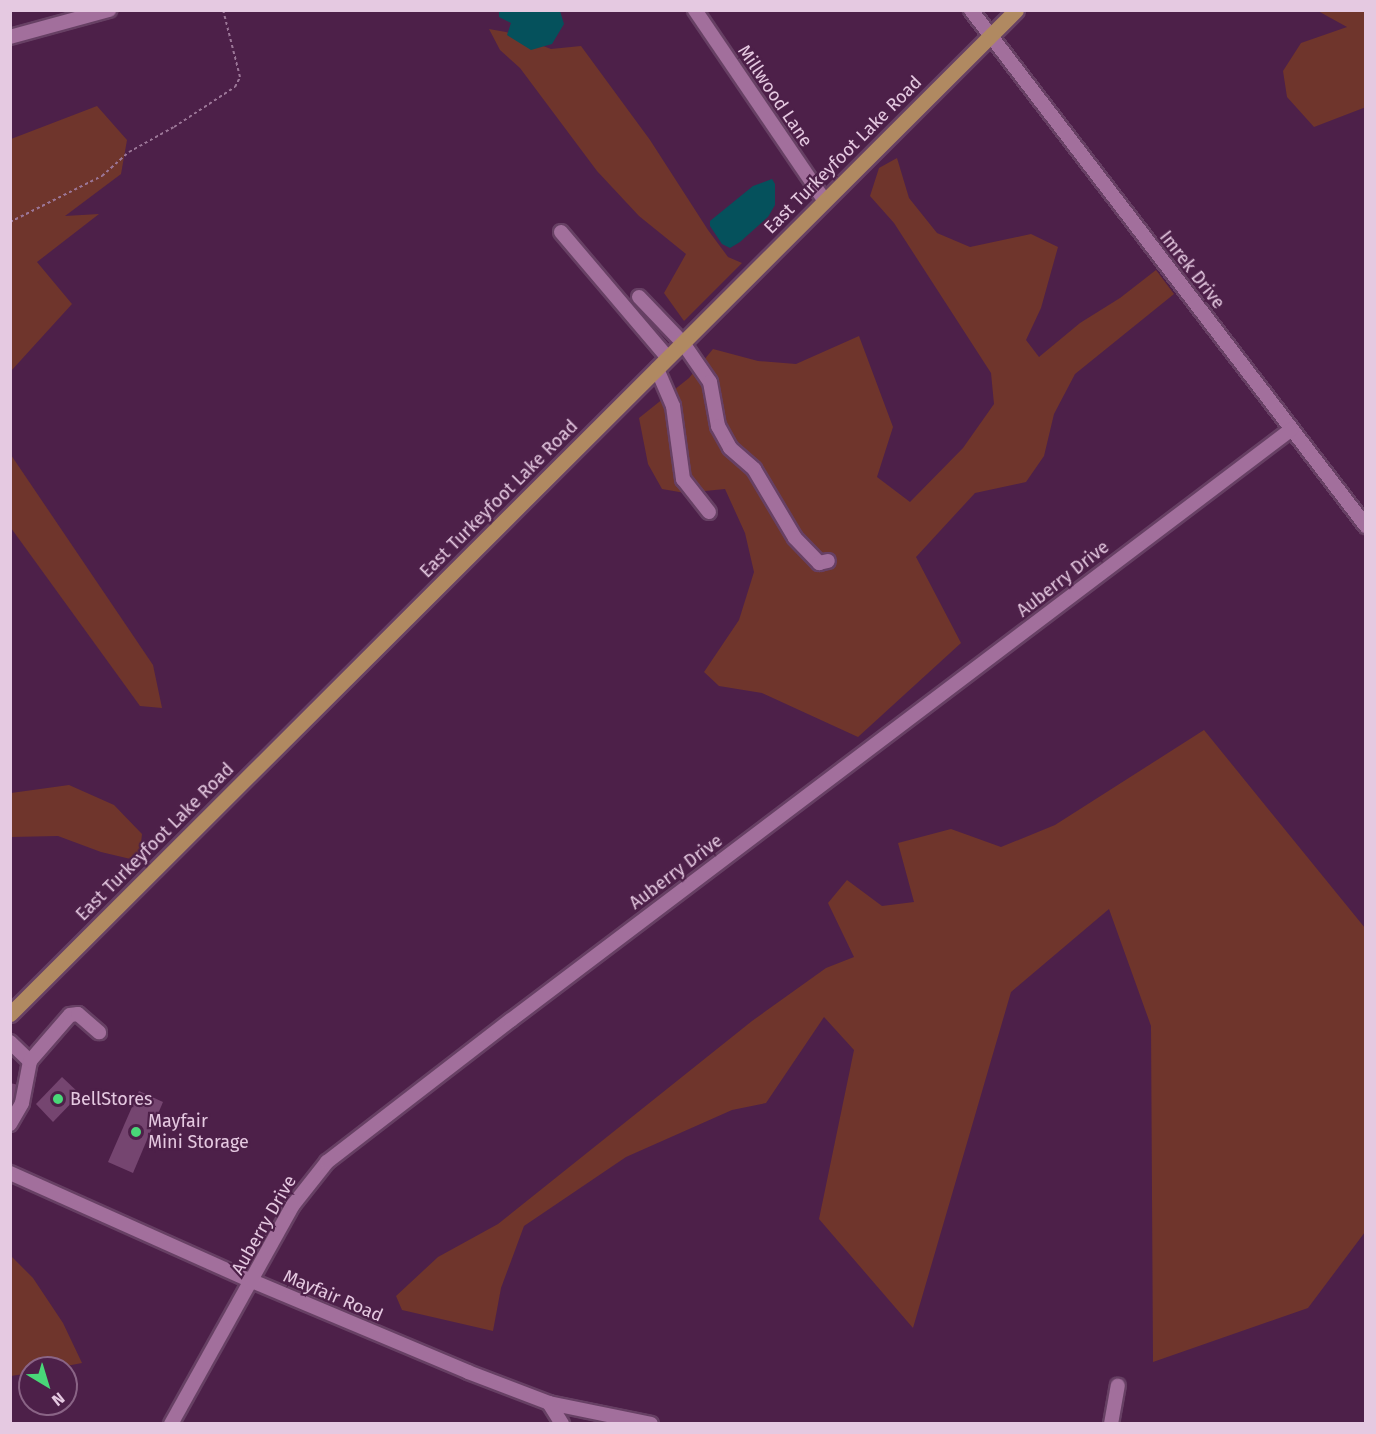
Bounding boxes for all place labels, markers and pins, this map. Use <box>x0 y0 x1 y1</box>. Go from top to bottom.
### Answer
place label: BellStores <box>70 1088 152 1110</box>
marker: BellStores <box>51 1092 65 1106</box>
place label: Mayfair Mini Storage <box>148 1111 249 1154</box>
marker: Mayfair Mini Storage <box>129 1125 143 1139</box>

